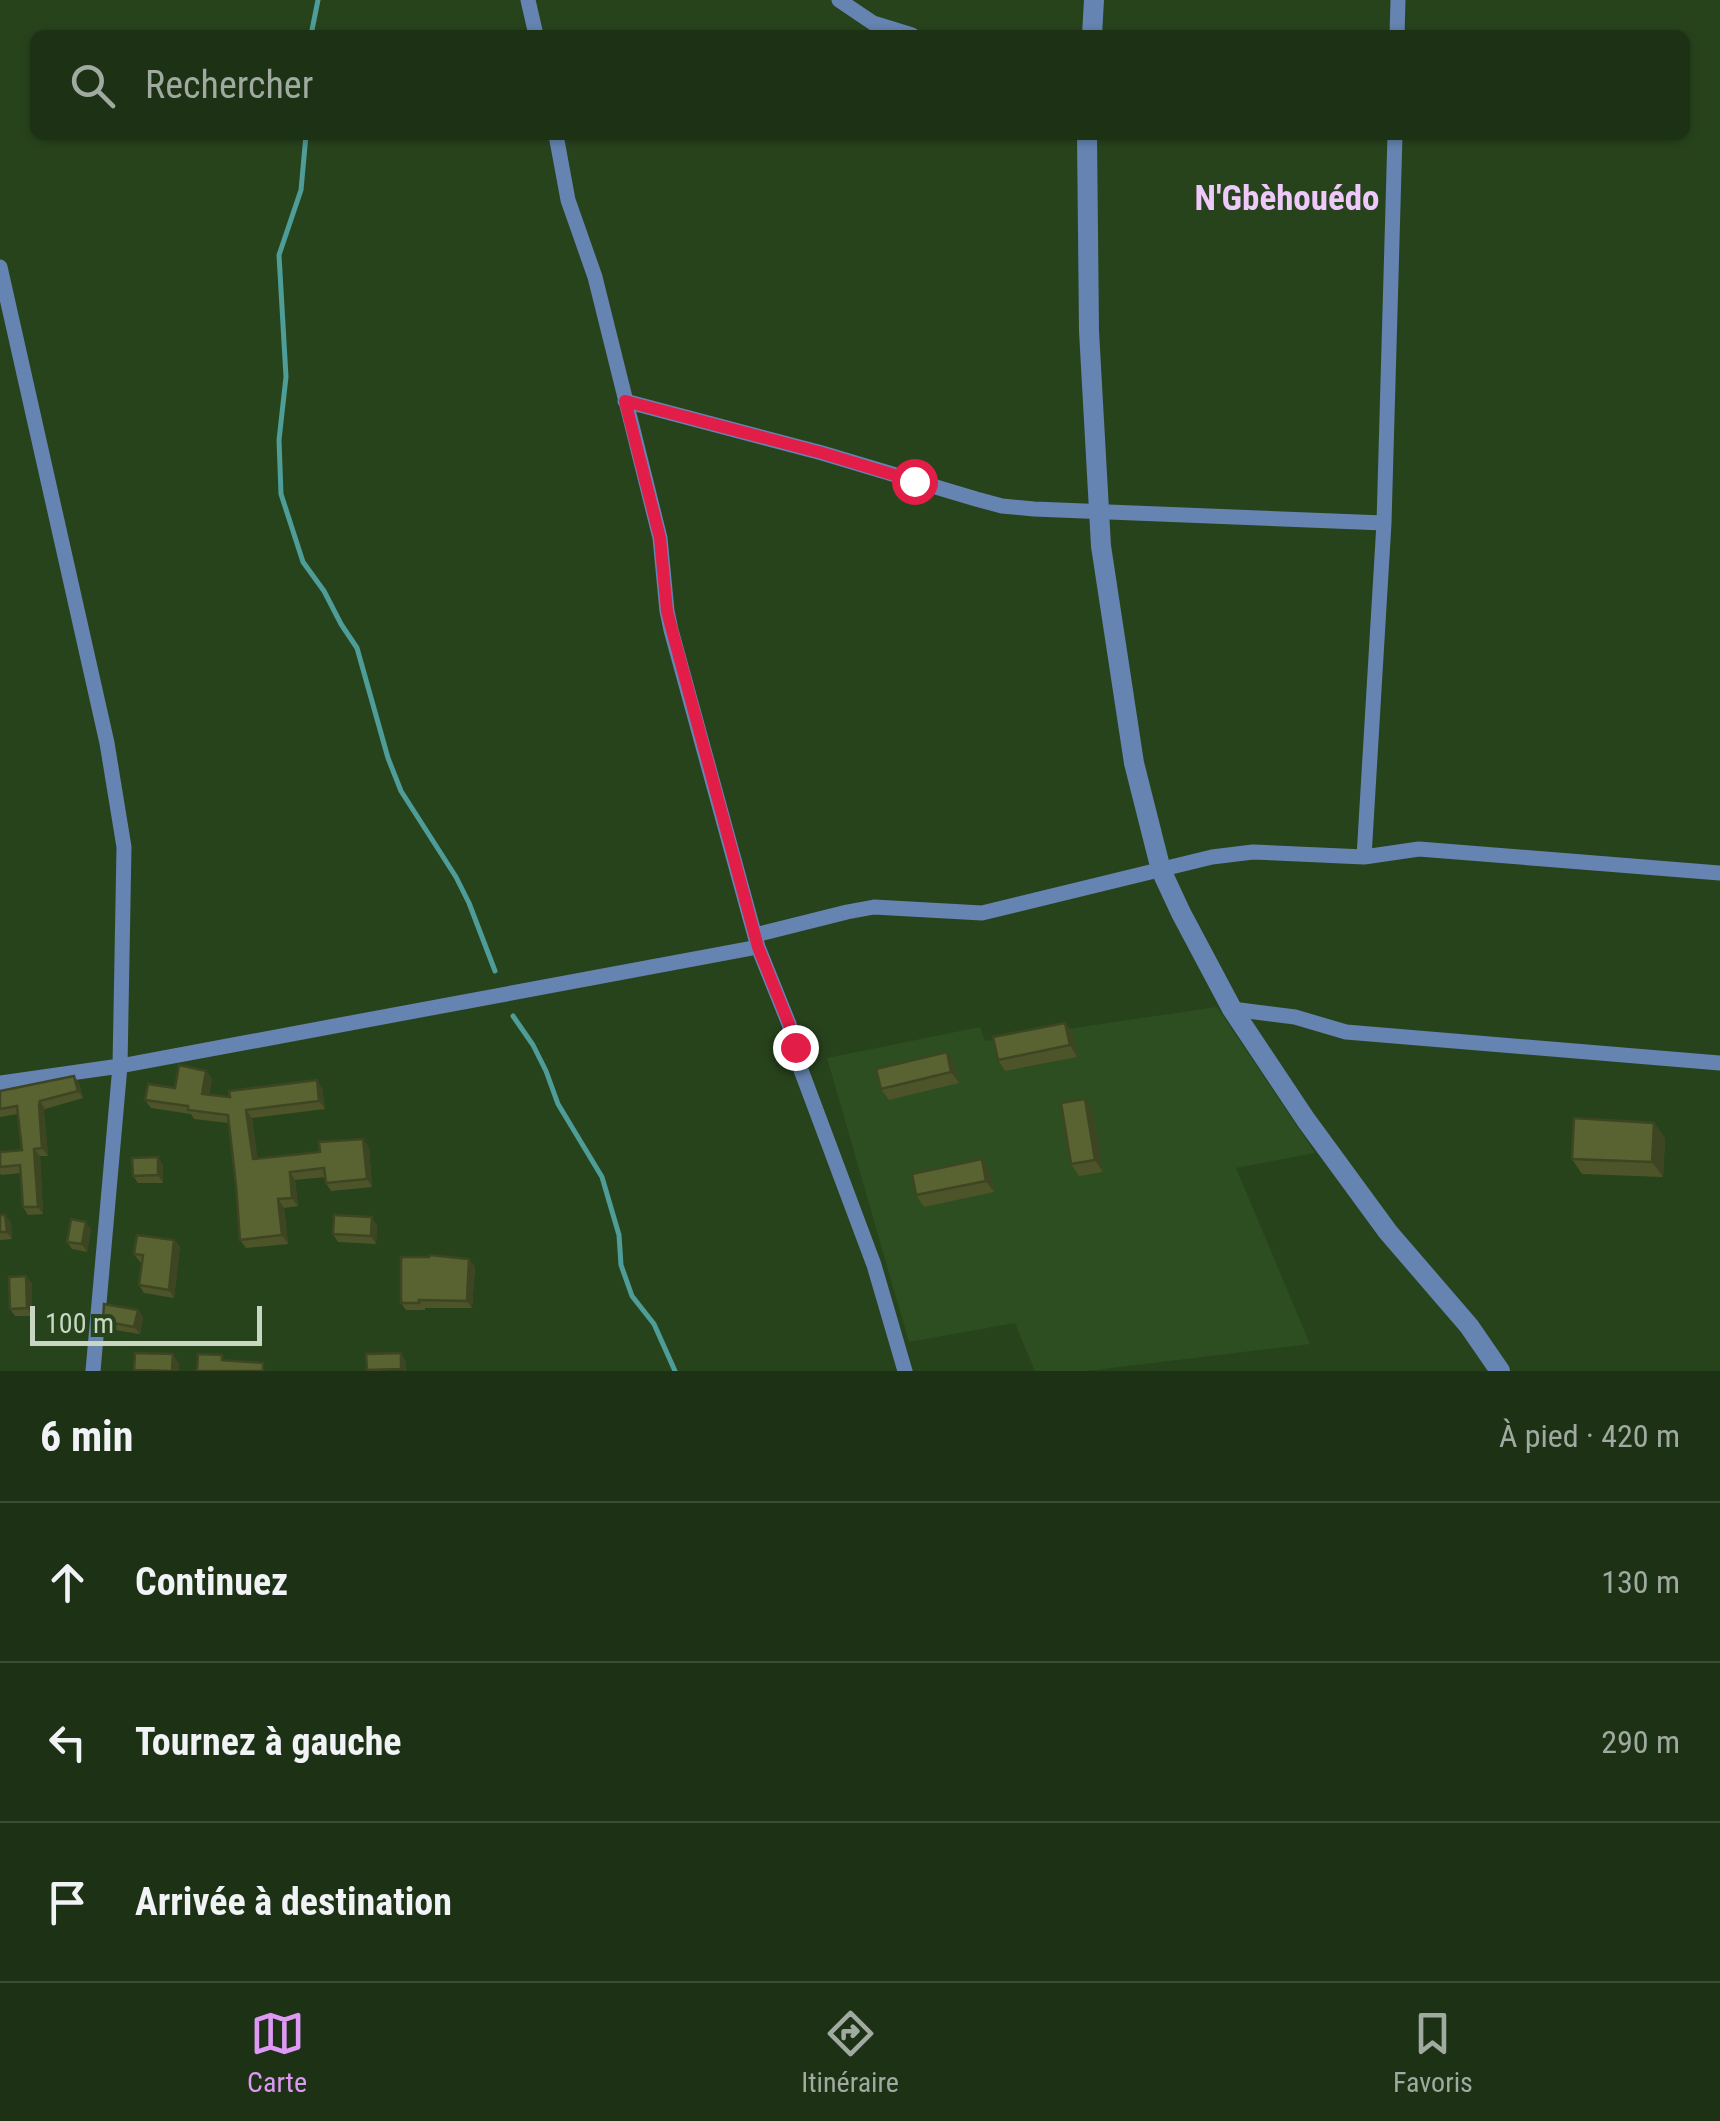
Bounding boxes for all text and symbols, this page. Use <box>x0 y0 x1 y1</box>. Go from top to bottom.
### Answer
search box <box>30 30 1690 140</box>
icon: search <box>65 58 120 113</box>
text: Rechercher <box>145 63 313 107</box>
district label: N'Gbèhouédo <box>1194 178 1380 219</box>
route start <box>892 459 938 505</box>
route end <box>773 1025 819 1071</box>
scale bar <box>30 1301 262 1346</box>
text: 100 m <box>45 1307 114 1340</box>
text: 6 min <box>40 1412 133 1461</box>
text: À pied · 420 m <box>1499 1417 1680 1455</box>
icon: ahead <box>40 1555 95 1610</box>
text: Continuez <box>135 1560 288 1604</box>
text: 130 m <box>1601 1563 1680 1601</box>
icon: left <box>40 1715 95 1770</box>
text: Tournez à gauche <box>135 1720 402 1764</box>
text: 290 m <box>1601 1723 1680 1761</box>
icon: arrive <box>40 1875 95 1930</box>
text: Arrivée à destination <box>135 1880 452 1924</box>
tab: Carte <box>247 2006 307 2099</box>
tab: Itinéraire <box>801 2006 899 2099</box>
tab: Favoris <box>1393 2006 1473 2099</box>

